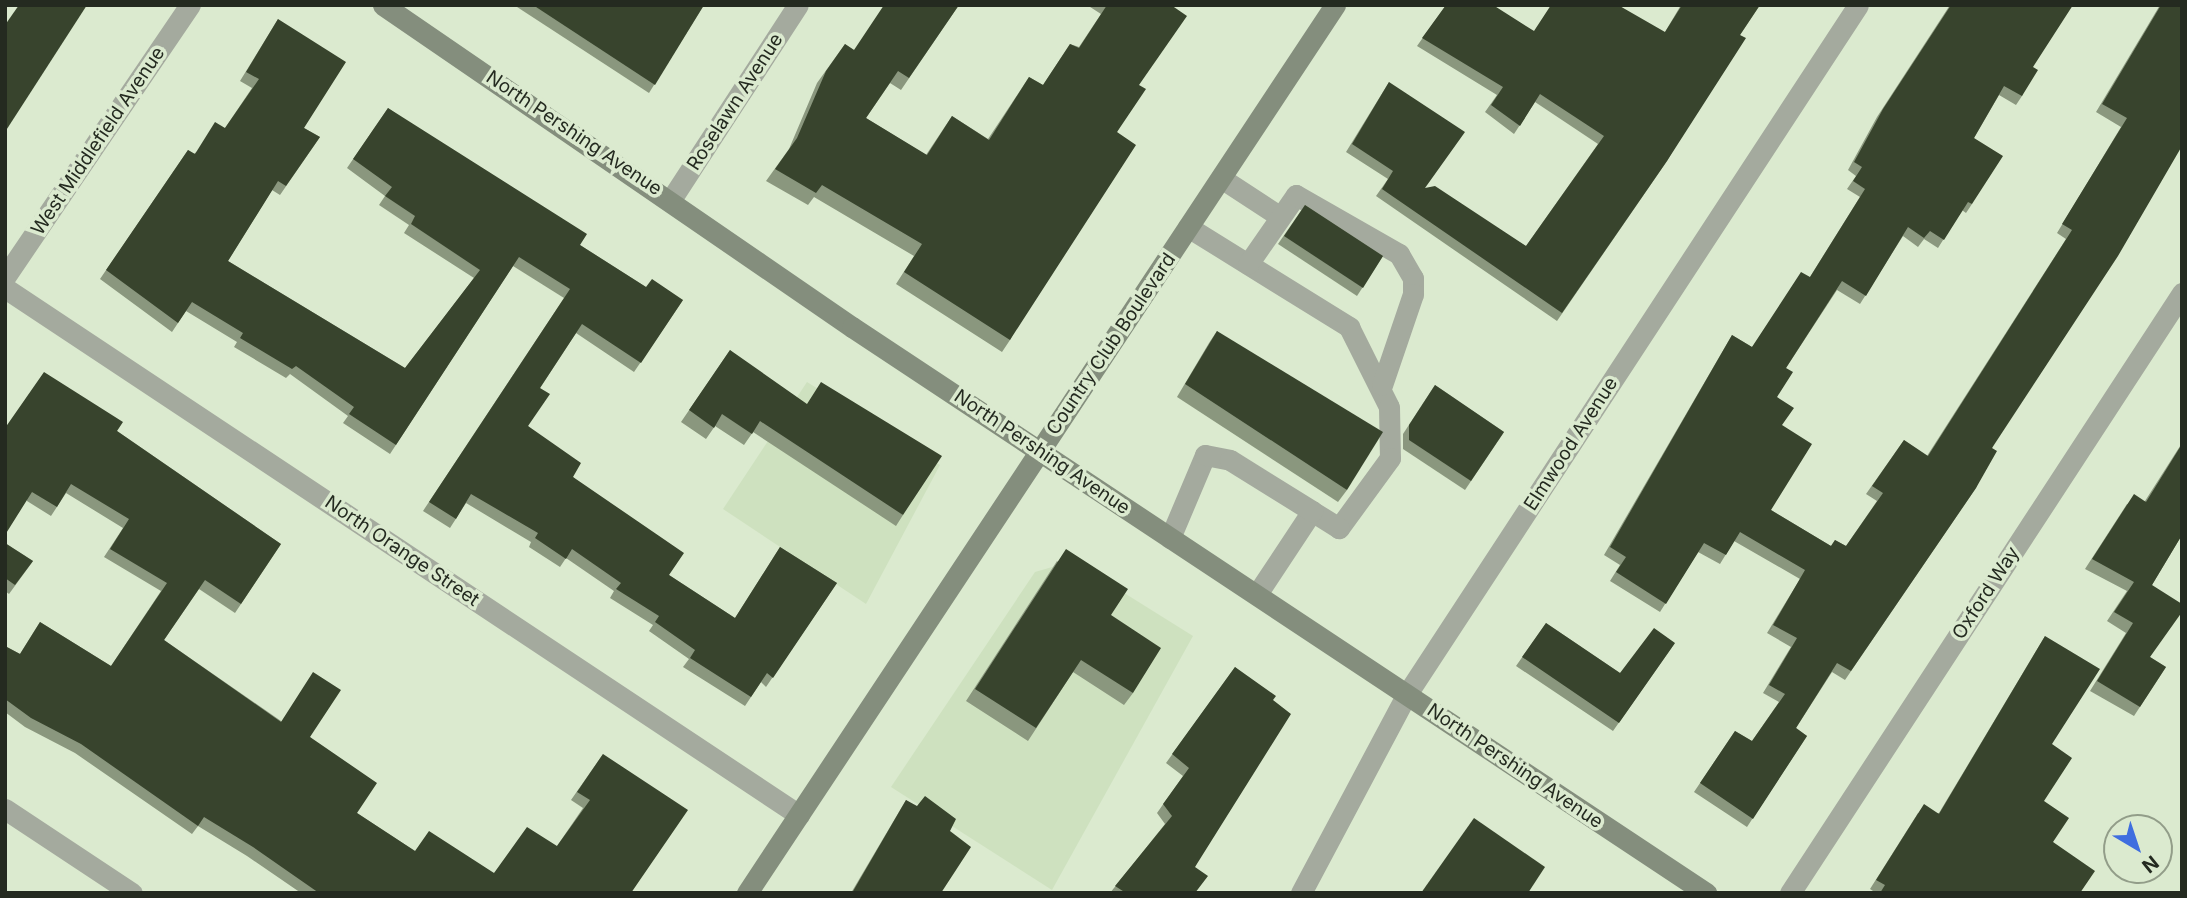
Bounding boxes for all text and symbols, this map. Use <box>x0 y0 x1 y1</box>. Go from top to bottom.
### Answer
street label: Roselawn Avenue <box>682 29 788 175</box>
street label: West Middlefield Avenue <box>26 43 170 239</box>
street label: North Pershing Avenue <box>482 66 666 200</box>
street label: Country Club Boulevard <box>1042 249 1180 439</box>
street label: Elmwood Avenue <box>1519 373 1623 515</box>
street label: North Pershing Avenue <box>950 385 1134 519</box>
street label: North Orange Street <box>321 491 483 611</box>
street label: Oxford Way <box>1948 542 2024 644</box>
street label: North Pershing Avenue <box>1423 699 1607 833</box>
north arrow <box>2103 814 2173 884</box>
text: N <box>2137 851 2163 878</box>

